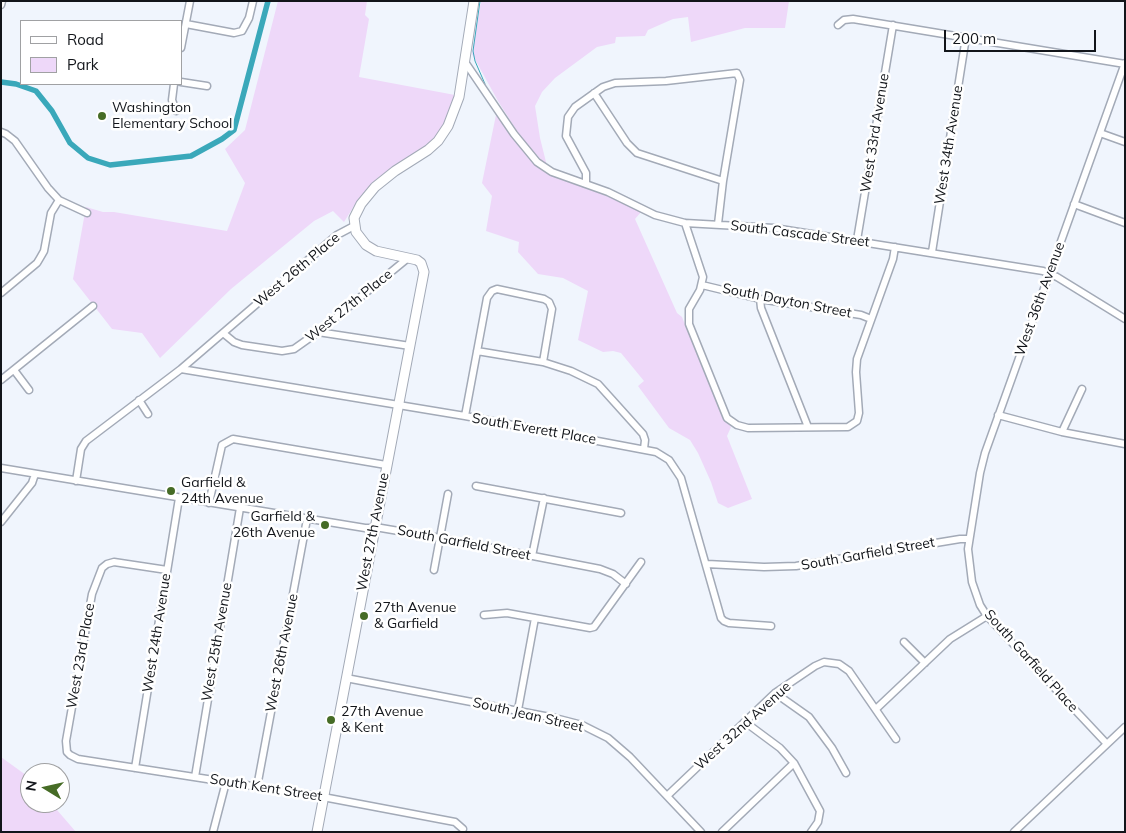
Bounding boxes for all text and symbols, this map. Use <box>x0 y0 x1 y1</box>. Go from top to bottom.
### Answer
legend <box>20 20 182 85</box>
scale bar <box>946 20 1098 52</box>
text: 200 m <box>952 29 996 48</box>
text: Road <box>67 30 104 49</box>
text: Park <box>67 55 99 74</box>
street label: West 33rd Avenue <box>857 72 893 194</box>
street label: West 34th Avenue <box>931 84 967 206</box>
place label: Washington Elementary School <box>112 100 232 132</box>
marker: Washington Elementary School <box>96 110 108 122</box>
street label: South Cascade Street <box>730 217 870 251</box>
street label: West 26th Place <box>251 229 343 311</box>
street label: West 36th Avenue <box>1012 240 1068 358</box>
street label: West 27th Place <box>302 266 396 346</box>
street label: South Dayton Street <box>721 280 853 322</box>
street label: South Everett Place <box>471 410 597 448</box>
street label: West 27th Avenue <box>353 471 393 593</box>
place label: Garfield & 24th Avenue <box>181 475 263 508</box>
marker: Garfield & 24th Avenue <box>165 485 177 497</box>
place label: Garfield & 26th Avenue <box>233 509 315 542</box>
marker: Garfield & 26th Avenue <box>319 519 331 531</box>
street label: South Garfield Street <box>396 522 532 564</box>
street label: South Garfield Street <box>800 534 936 574</box>
street label: West 24th Avenue <box>139 572 175 694</box>
street label: West 25th Avenue <box>198 581 236 703</box>
street label: West 26th Avenue <box>262 592 302 714</box>
place label: 27th Avenue & Garfield <box>374 600 456 632</box>
street label: West 23rd Place <box>63 602 99 710</box>
street label: South Garfield Place <box>981 606 1081 716</box>
marker: 27th Avenue & Garfield <box>358 610 370 622</box>
street label: West 32nd Avenue <box>691 678 795 774</box>
street label: South Jean Street <box>471 694 585 736</box>
place label: 27th Avenue & Kent <box>341 704 423 736</box>
marker: 27th Avenue & Kent <box>325 714 337 726</box>
north arrow <box>20 763 70 813</box>
street label: South Kent Street <box>209 771 323 805</box>
text: N <box>21 779 41 792</box>

